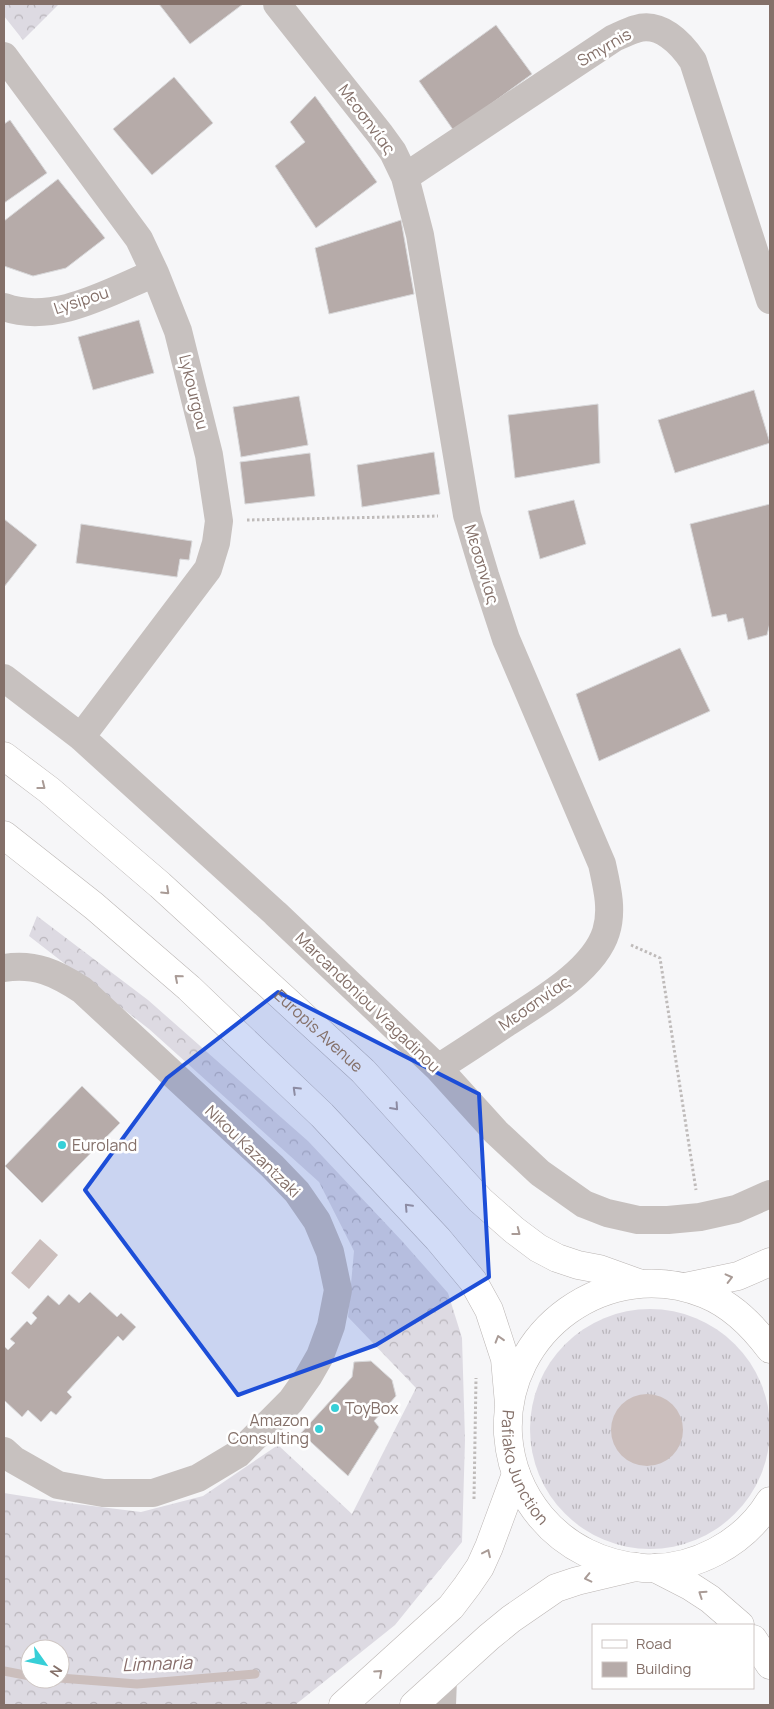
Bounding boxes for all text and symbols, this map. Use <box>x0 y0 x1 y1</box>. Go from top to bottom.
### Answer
street label: Smyrnis <box>573 23 635 71</box>
street label: Μεσσηνίας <box>333 79 401 159</box>
street label: Lysipou <box>51 281 111 319</box>
street label: Lykourgou <box>174 352 214 432</box>
street label: Μεσσηνίας <box>459 521 505 607</box>
one-way arrow <box>36 780 45 788</box>
one-way arrow <box>161 885 170 894</box>
street label: Marcandoniou Vragadinou <box>291 927 445 1077</box>
street label: Μεσσηνίας <box>494 970 574 1036</box>
one-way arrow <box>174 975 183 984</box>
street label: Europis Avenue <box>270 984 368 1077</box>
one-way arrow <box>292 1087 301 1096</box>
street label: Nikou Kazantzaki <box>201 1100 305 1202</box>
one-way arrow <box>390 1101 399 1110</box>
place label: Euroland <box>72 1134 137 1156</box>
marker: Euroland <box>56 1139 68 1151</box>
one-way arrow <box>405 1203 414 1212</box>
one-way arrow <box>511 1226 520 1235</box>
one-way arrow <box>724 1273 733 1284</box>
one-way arrow <box>495 1335 505 1344</box>
place label: ToyBox <box>345 1397 399 1419</box>
marker: ToyBox <box>329 1402 341 1414</box>
place label: Amazon Consulting <box>228 1409 309 1449</box>
street label: Pafiako Junction <box>497 1409 554 1529</box>
marker: Amazon Consulting <box>313 1423 325 1435</box>
one-way arrow <box>480 1549 491 1558</box>
one-way arrow <box>584 1572 592 1583</box>
one-way arrow <box>698 1591 708 1600</box>
legend <box>592 1624 754 1689</box>
text: Road <box>636 1633 672 1654</box>
north arrow <box>20 1639 70 1689</box>
water label: Limnaria <box>122 1650 193 1676</box>
text: Building <box>636 1658 691 1679</box>
text: N <box>46 1662 67 1681</box>
one-way arrow <box>374 1670 383 1679</box>

